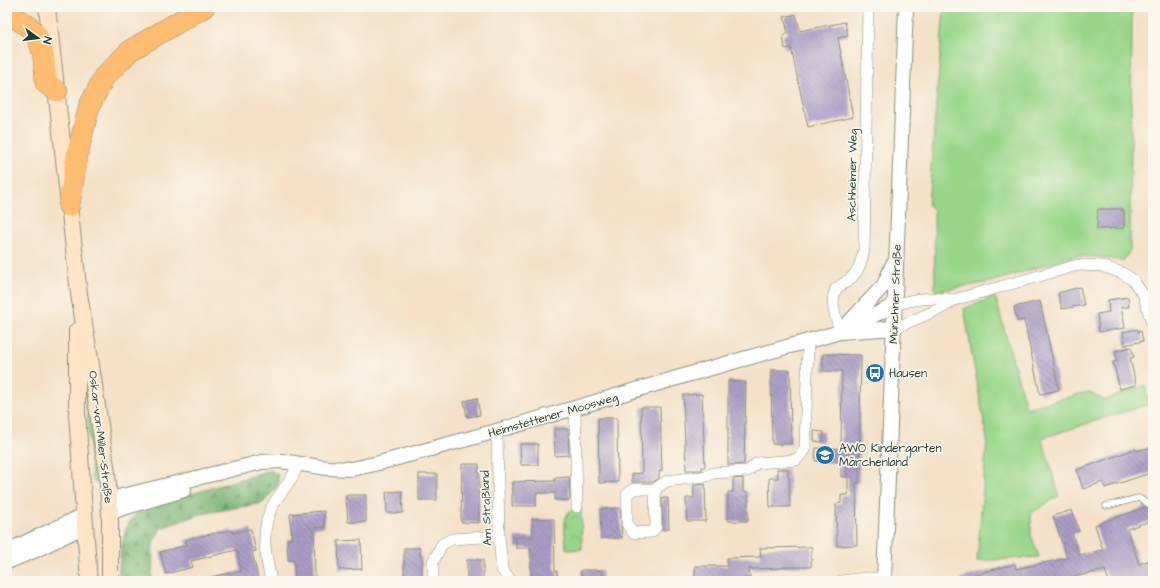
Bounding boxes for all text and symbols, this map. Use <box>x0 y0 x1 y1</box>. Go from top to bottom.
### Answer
north arrow <box>18 18 58 58</box>
text: N <box>39 35 55 46</box>
street label: Aschheimer Weg <box>843 129 863 222</box>
street label: Münchner Straße <box>885 243 906 344</box>
bus stop icon: Hausen <box>864 362 886 384</box>
place label: Hausen <box>889 365 927 382</box>
street label: Oskar-von-Miller-Straße <box>84 370 117 505</box>
street label: Heimstettener Moosweg <box>486 389 620 443</box>
place label: AWO Kindergarten Märchenland <box>839 440 941 471</box>
school or university icon: AWO Kindergarten Märchenland <box>814 444 836 466</box>
street label: Am Straßland <box>477 470 496 546</box>

